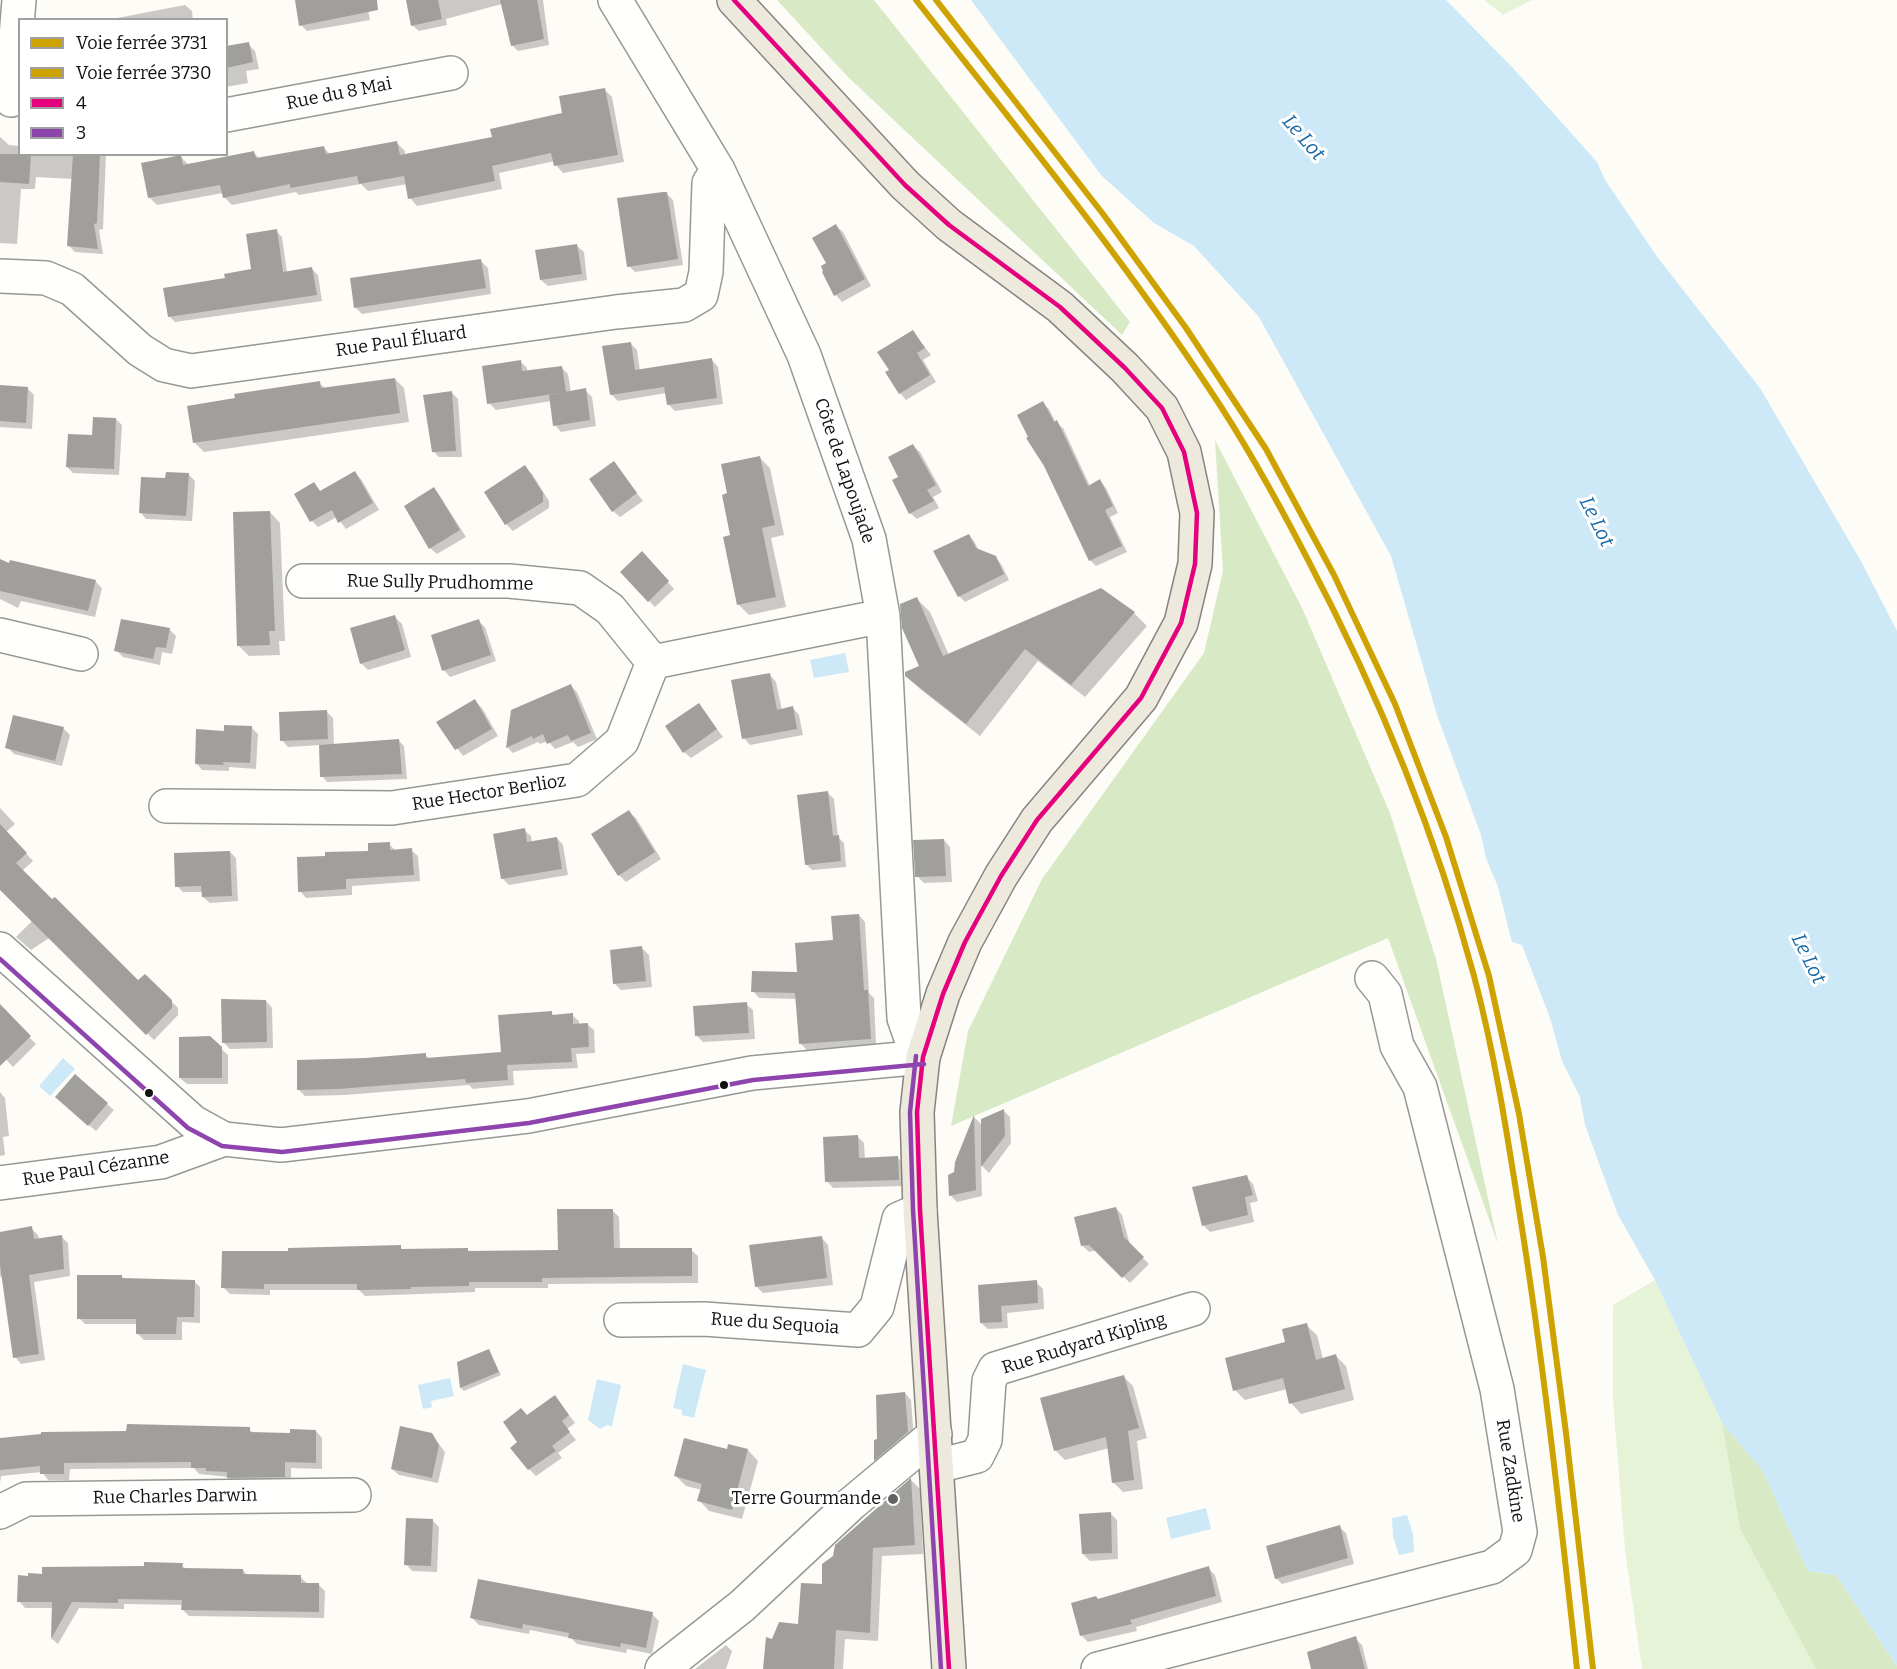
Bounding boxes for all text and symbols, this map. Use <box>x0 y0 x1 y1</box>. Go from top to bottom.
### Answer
legend <box>18 18 228 156</box>
text: Voie ferrée 3731 <box>76 32 207 54</box>
text: Voie ferrée 3730 <box>76 62 212 84</box>
street label: Rue du 8 Mai <box>284 73 394 115</box>
text: 4 <box>76 92 87 114</box>
water label: Le Lot <box>1277 110 1329 166</box>
text: 3 <box>76 122 86 144</box>
street label: Rue Paul Éluard <box>334 322 468 362</box>
street label: Côte de Lapoujade <box>809 395 879 547</box>
water label: Le Lot <box>1574 493 1618 551</box>
street label: Rue Sully Prudhomme <box>346 571 534 595</box>
street label: Rue Hector Berlioz <box>410 770 568 816</box>
water label: Le Lot <box>1786 930 1830 988</box>
unlabelled marker <box>718 1079 730 1091</box>
unlabelled marker <box>143 1087 155 1099</box>
street label: Rue Paul Cézanne <box>21 1147 171 1191</box>
street label: Rue du Sequoia <box>710 1309 840 1339</box>
street label: Rue Rudyard Kipling <box>999 1309 1169 1379</box>
street label: Rue Zadkine <box>1491 1418 1529 1524</box>
street label: Rue Charles Darwin <box>93 1485 257 1509</box>
place label: Terre Gourmande <box>731 1488 881 1510</box>
marker: Terre Gourmande <box>886 1492 900 1506</box>

